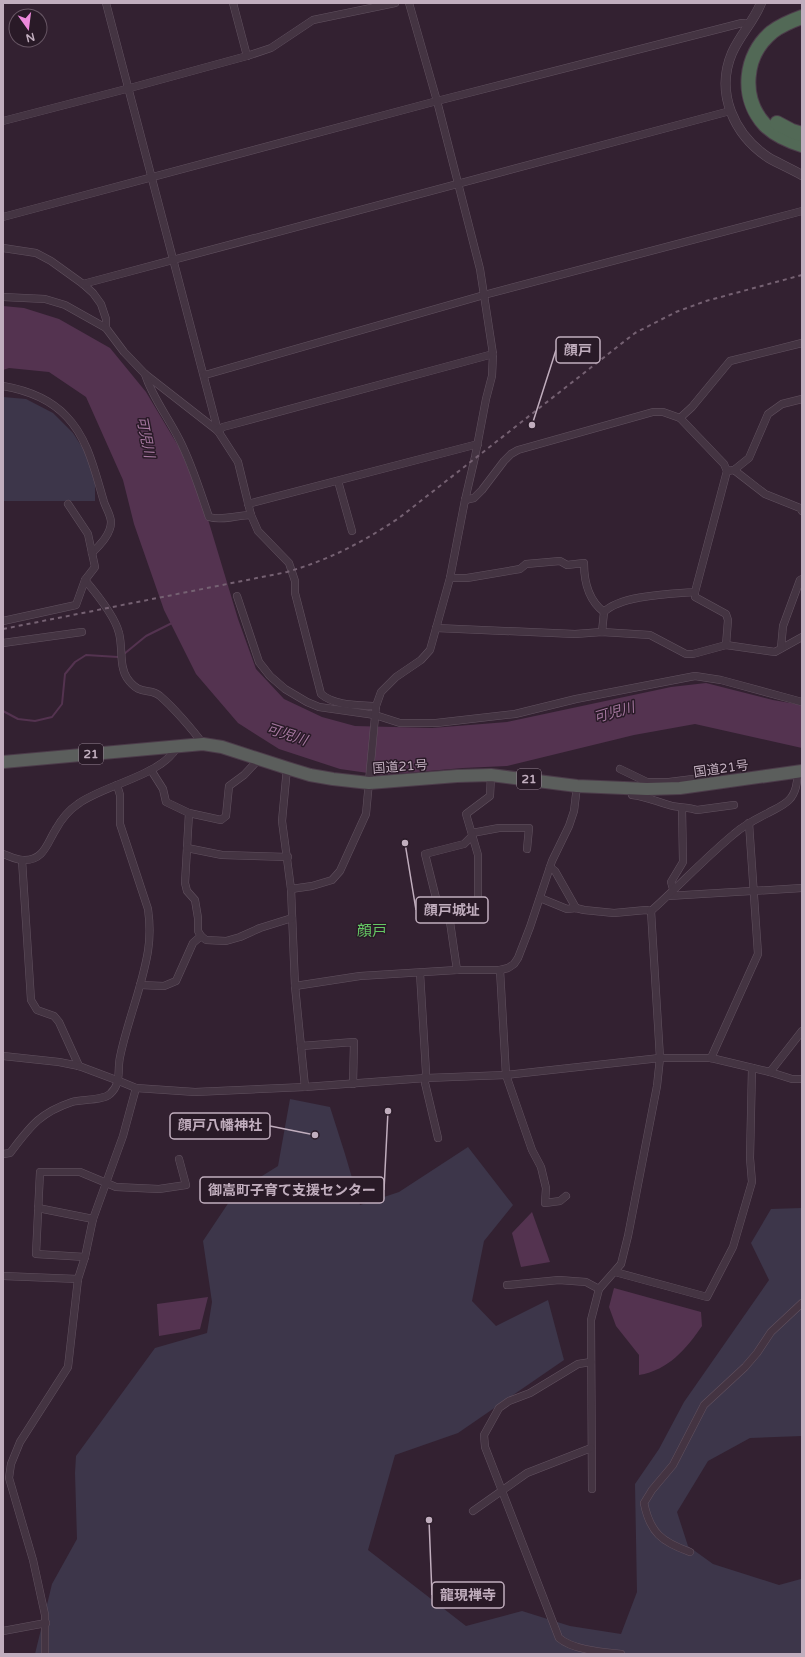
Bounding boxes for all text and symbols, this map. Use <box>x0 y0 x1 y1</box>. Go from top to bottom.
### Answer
north arrow <box>8 8 48 48</box>
text: N <box>24 30 36 45</box>
callout: 顔戸 <box>556 337 600 363</box>
text: 顔戸 <box>564 342 592 359</box>
water label: 可児川 <box>133 415 158 461</box>
water label: 可児川 <box>592 698 639 726</box>
water label: 可児川 <box>264 720 311 750</box>
road number: 21 <box>79 744 103 764</box>
street label: 国道21号 <box>372 757 428 777</box>
street label: 国道21号 <box>693 757 750 781</box>
road number: 21 <box>517 769 541 789</box>
callout: 顔戸城址 <box>416 897 488 923</box>
text: 顔戸城址 <box>424 902 480 919</box>
district label: 顔戸 <box>357 922 387 940</box>
callout: 顔戸八幡神社 <box>170 1113 270 1139</box>
text: 顔戸八幡神社 <box>178 1117 262 1134</box>
callout: 御嵩町子育て支援センター <box>200 1177 384 1203</box>
text: 御嵩町子育て支援センター <box>208 1182 376 1199</box>
callout: 龍現禅寺 <box>432 1582 504 1608</box>
text: 龍現禅寺 <box>440 1587 496 1604</box>

